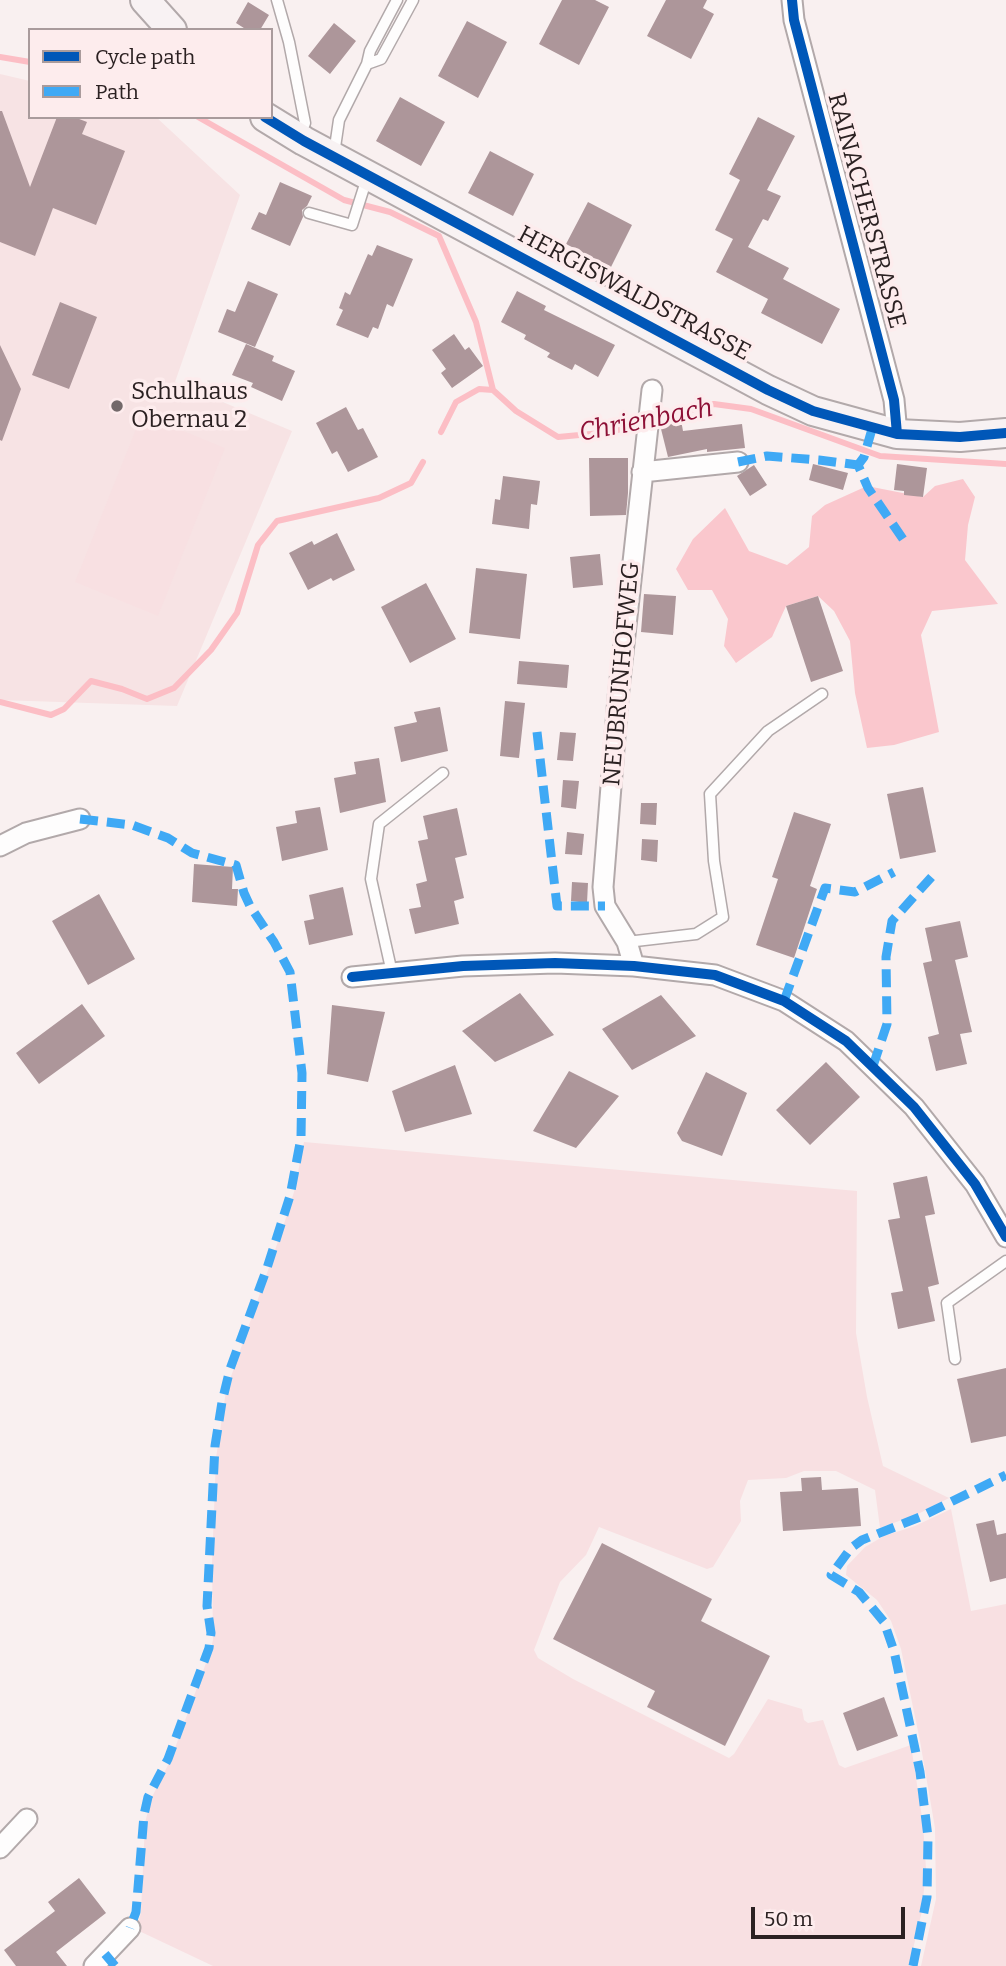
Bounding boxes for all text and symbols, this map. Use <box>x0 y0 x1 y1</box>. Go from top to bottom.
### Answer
legend <box>28 28 273 119</box>
text: Cycle path <box>95 44 195 70</box>
text: Path <box>95 79 139 105</box>
street label: RAINACHERSTRASSE <box>821 90 911 332</box>
street label: HERGISWALDSTRASSE <box>513 220 755 368</box>
place label: Schulhaus Obernau 2 <box>131 378 248 434</box>
water label: Chrienbach <box>577 393 715 449</box>
marker: Schulhaus Obernau 2 <box>109 398 125 414</box>
street label: NEUBRUNHOFWEG <box>598 561 646 787</box>
scale bar <box>754 1892 908 1936</box>
text: 50 m <box>764 1906 813 1932</box>

